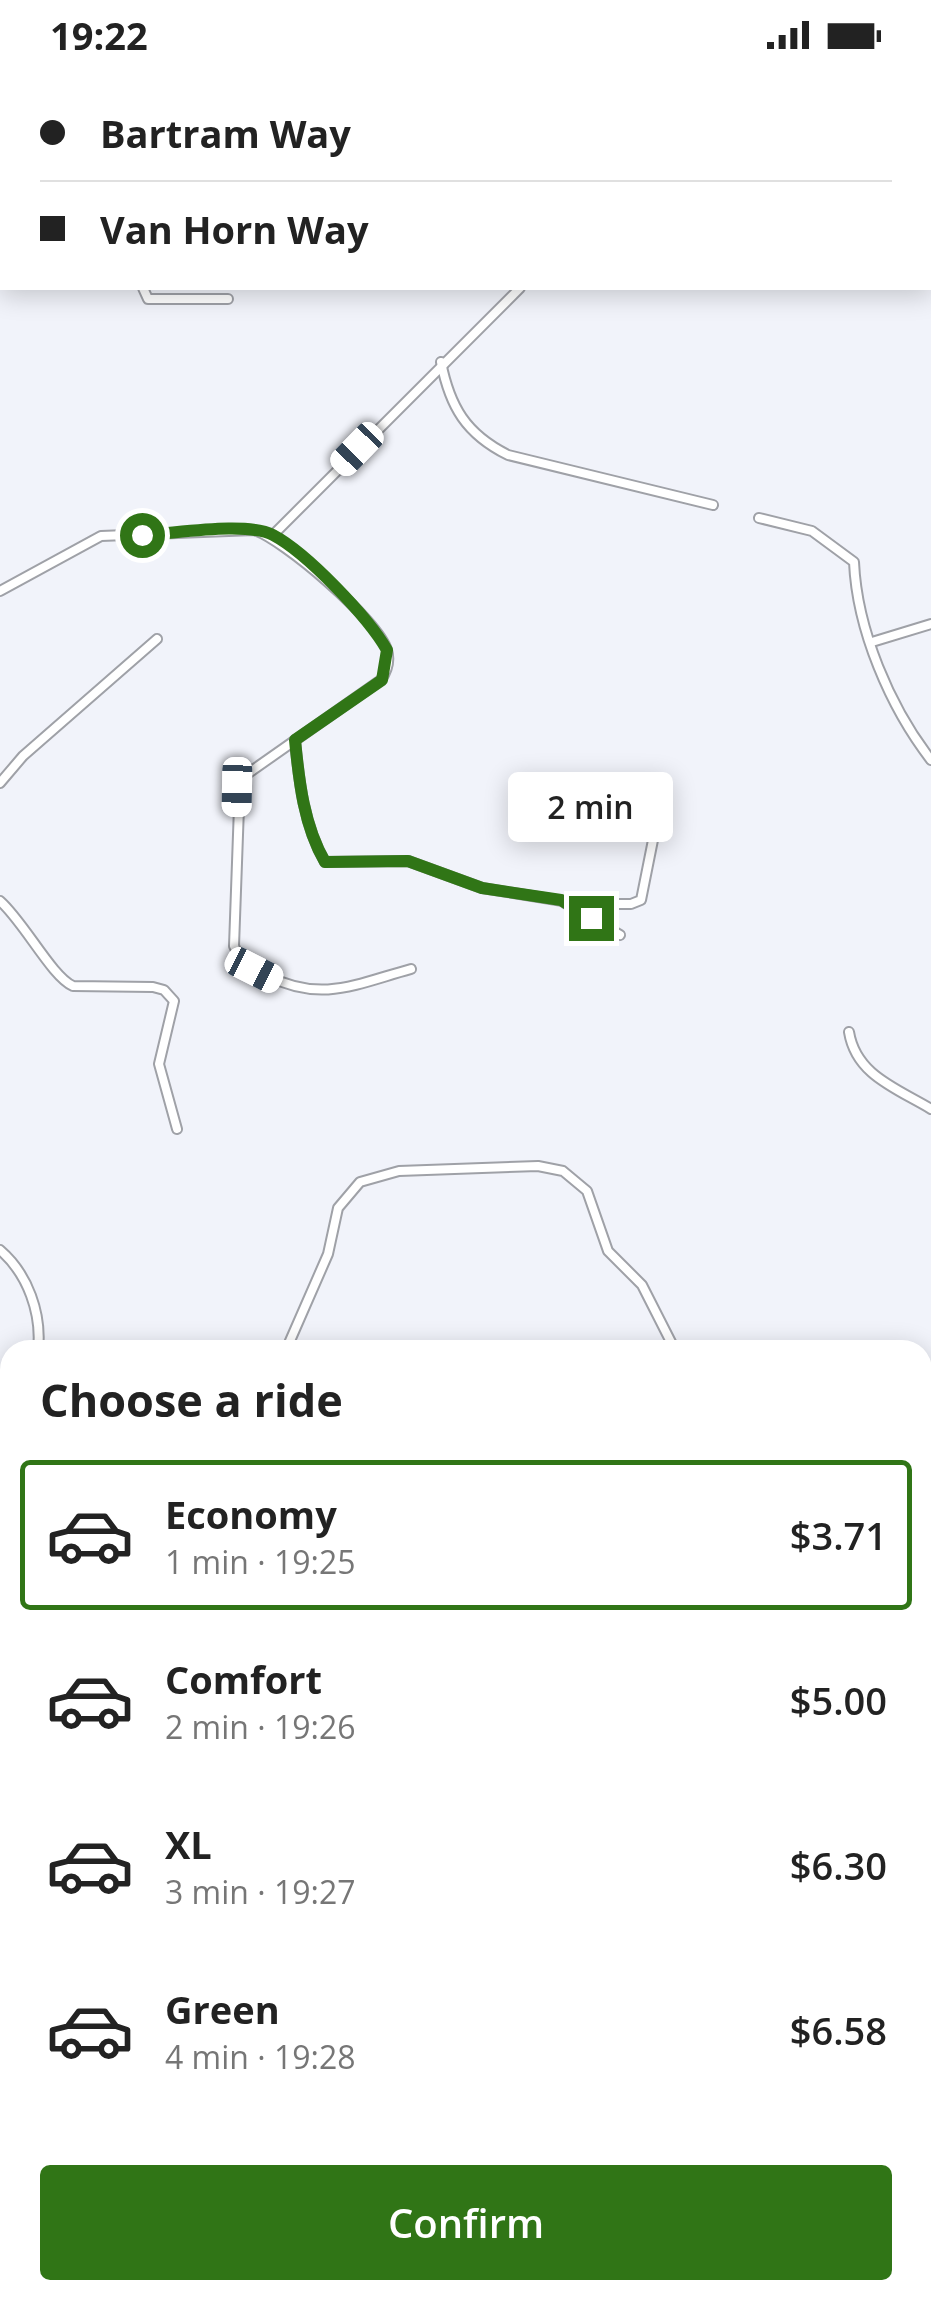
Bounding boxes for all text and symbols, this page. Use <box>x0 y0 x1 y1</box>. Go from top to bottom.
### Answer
text: 19:22 <box>50 9 148 61</box>
text: Bartram Way <box>100 107 351 159</box>
text: Van Horn Way <box>100 203 369 255</box>
car <box>325 417 389 481</box>
route start <box>120 513 165 558</box>
car <box>221 757 253 817</box>
callout: 2 min <box>508 773 674 843</box>
text: 2 min <box>547 785 634 828</box>
route end <box>569 896 614 941</box>
car <box>220 943 288 997</box>
text: Choose a ride <box>40 1369 343 1430</box>
text: Economy <box>165 1488 337 1540</box>
icon: car <box>45 1490 135 1580</box>
text: $3.71 <box>790 1509 887 1561</box>
text: 1 min · 19:25 <box>165 1540 356 1583</box>
text: Comfort <box>165 1653 322 1705</box>
icon: car <box>45 1655 135 1745</box>
text: $5.00 <box>790 1674 887 1726</box>
text: 2 min · 19:26 <box>165 1705 356 1748</box>
text: XL <box>165 1818 212 1870</box>
icon: car <box>45 1820 135 1910</box>
text: $6.30 <box>790 1839 887 1891</box>
text: 3 min · 19:27 <box>165 1870 356 1913</box>
text: Green <box>165 1983 280 2035</box>
icon: car <box>45 1985 135 2075</box>
text: $6.58 <box>790 2004 887 2056</box>
text: 4 min · 19:28 <box>165 2035 356 2078</box>
button: Confirm <box>40 2165 892 2280</box>

